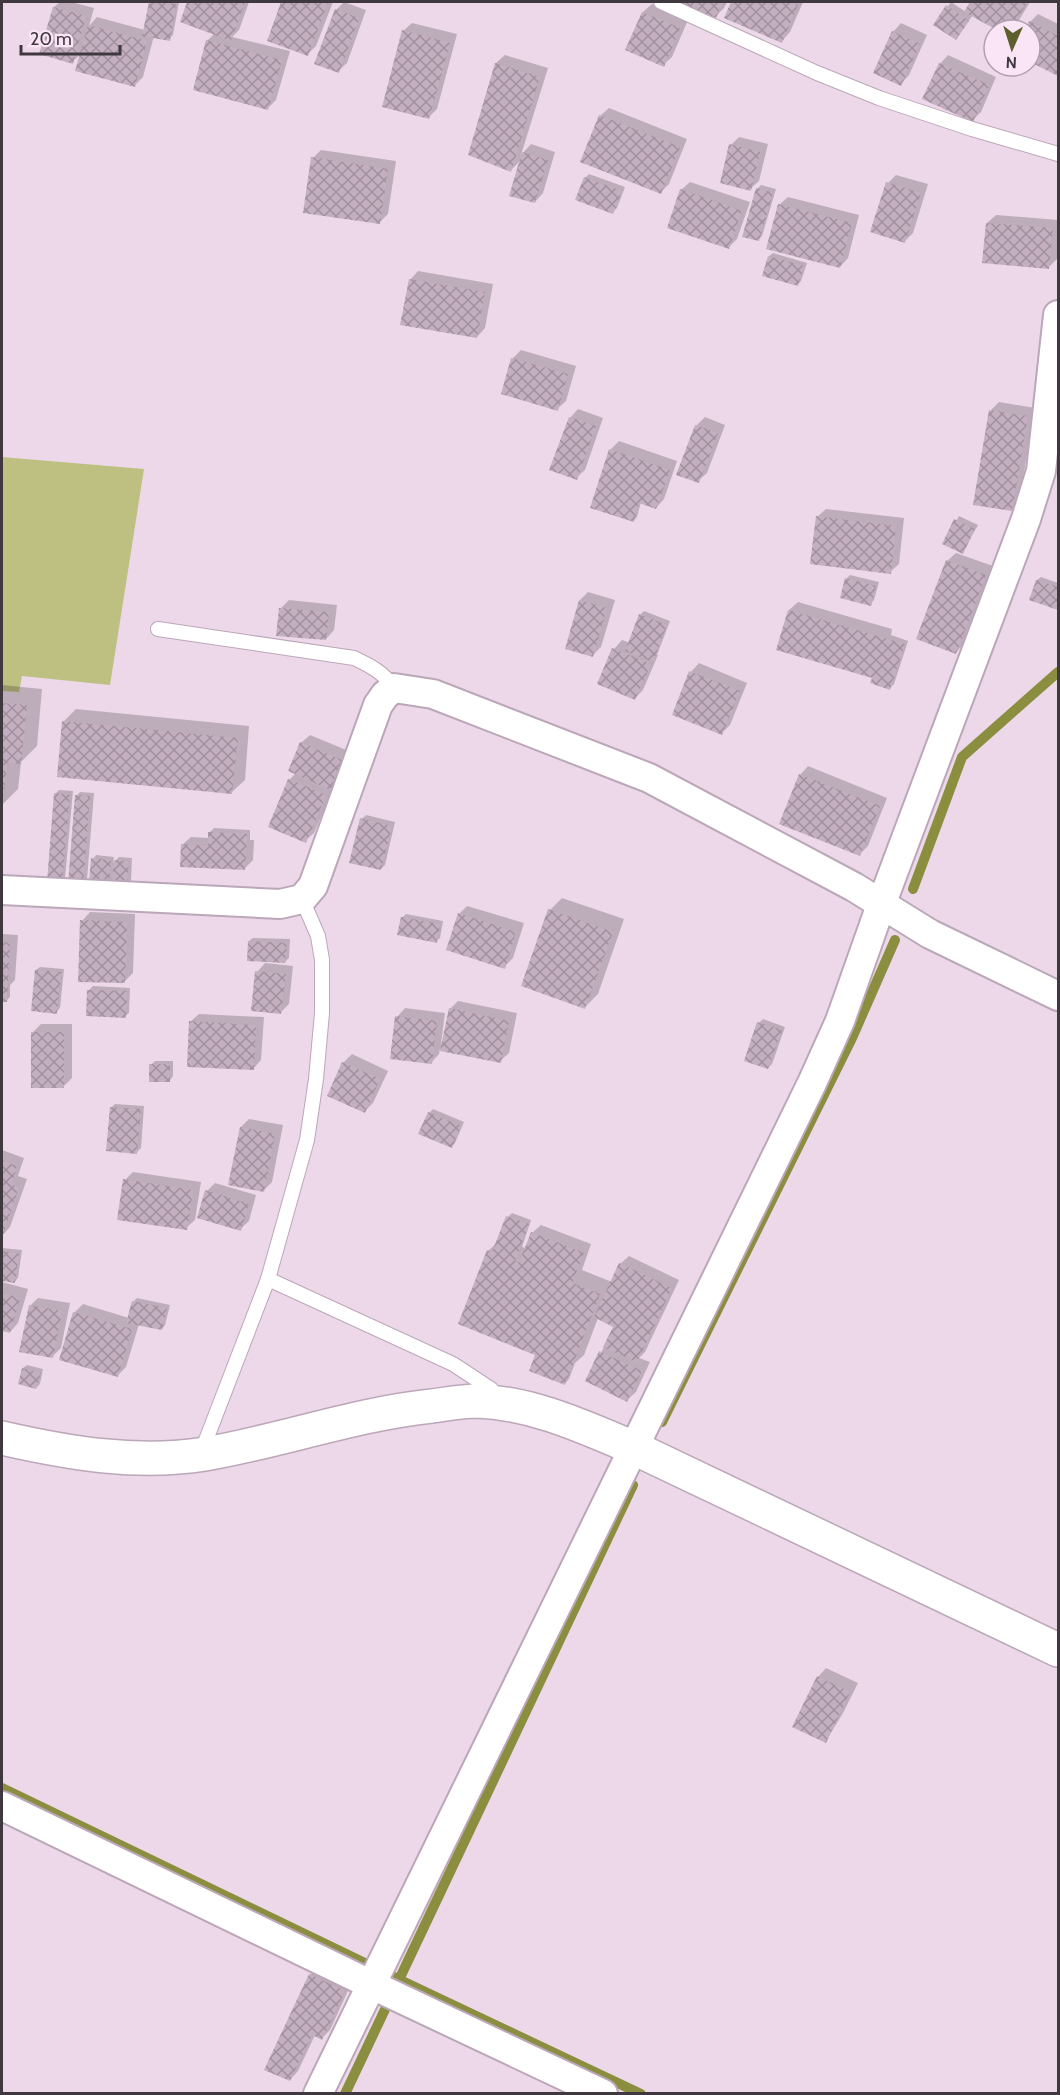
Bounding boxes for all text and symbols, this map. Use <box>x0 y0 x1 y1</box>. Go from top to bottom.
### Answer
scale bar <box>21 18 120 56</box>
north arrow <box>982 18 1042 78</box>
text: 20 m <box>30 28 72 50</box>
text: N <box>1005 53 1017 72</box>

